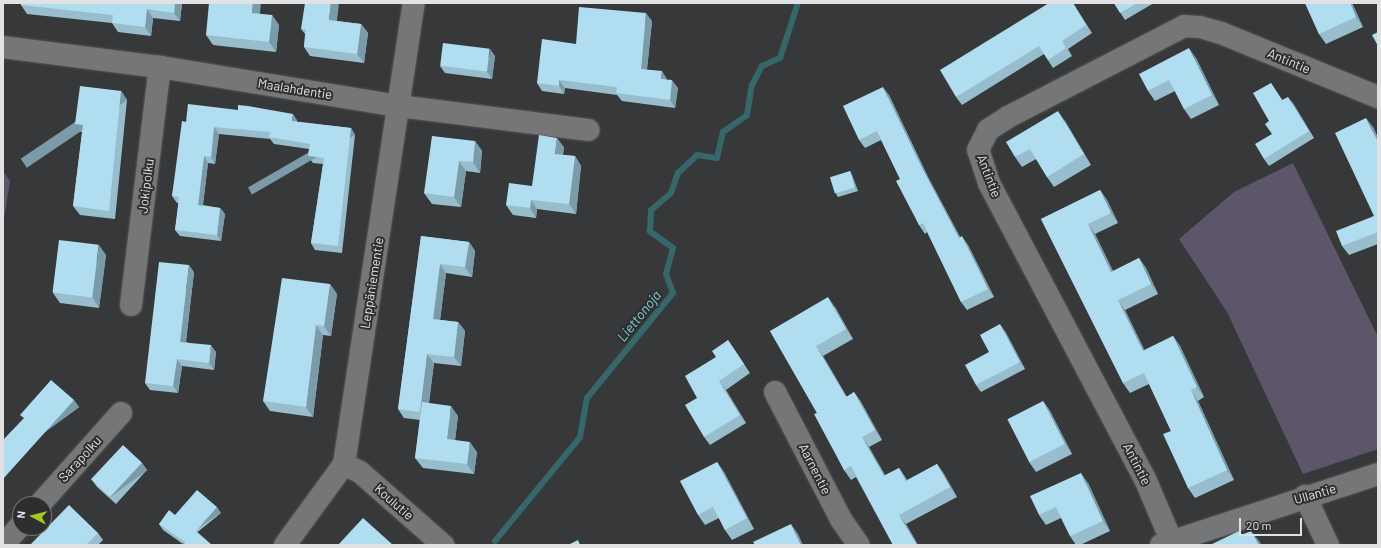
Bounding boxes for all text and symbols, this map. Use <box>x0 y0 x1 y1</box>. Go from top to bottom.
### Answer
street label: Antintie <box>1265 45 1313 77</box>
street label: Maalahdentie <box>257 75 333 103</box>
street label: Antintie <box>974 152 1004 200</box>
street label: Jokipolku <box>135 158 157 214</box>
street label: Leppäniementie <box>357 236 387 330</box>
water label: Liettonoja <box>613 287 665 345</box>
street label: Sarapolku <box>55 433 105 485</box>
street label: Antintie <box>1120 440 1154 488</box>
street label: Aarnentie <box>796 441 834 497</box>
street label: Koulutie <box>371 481 417 523</box>
street label: Ullantie <box>1292 481 1338 507</box>
north arrow <box>12 496 52 536</box>
text: N <box>14 510 27 519</box>
scale bar <box>1241 510 1304 536</box>
text: 20 m <box>1246 518 1272 532</box>

